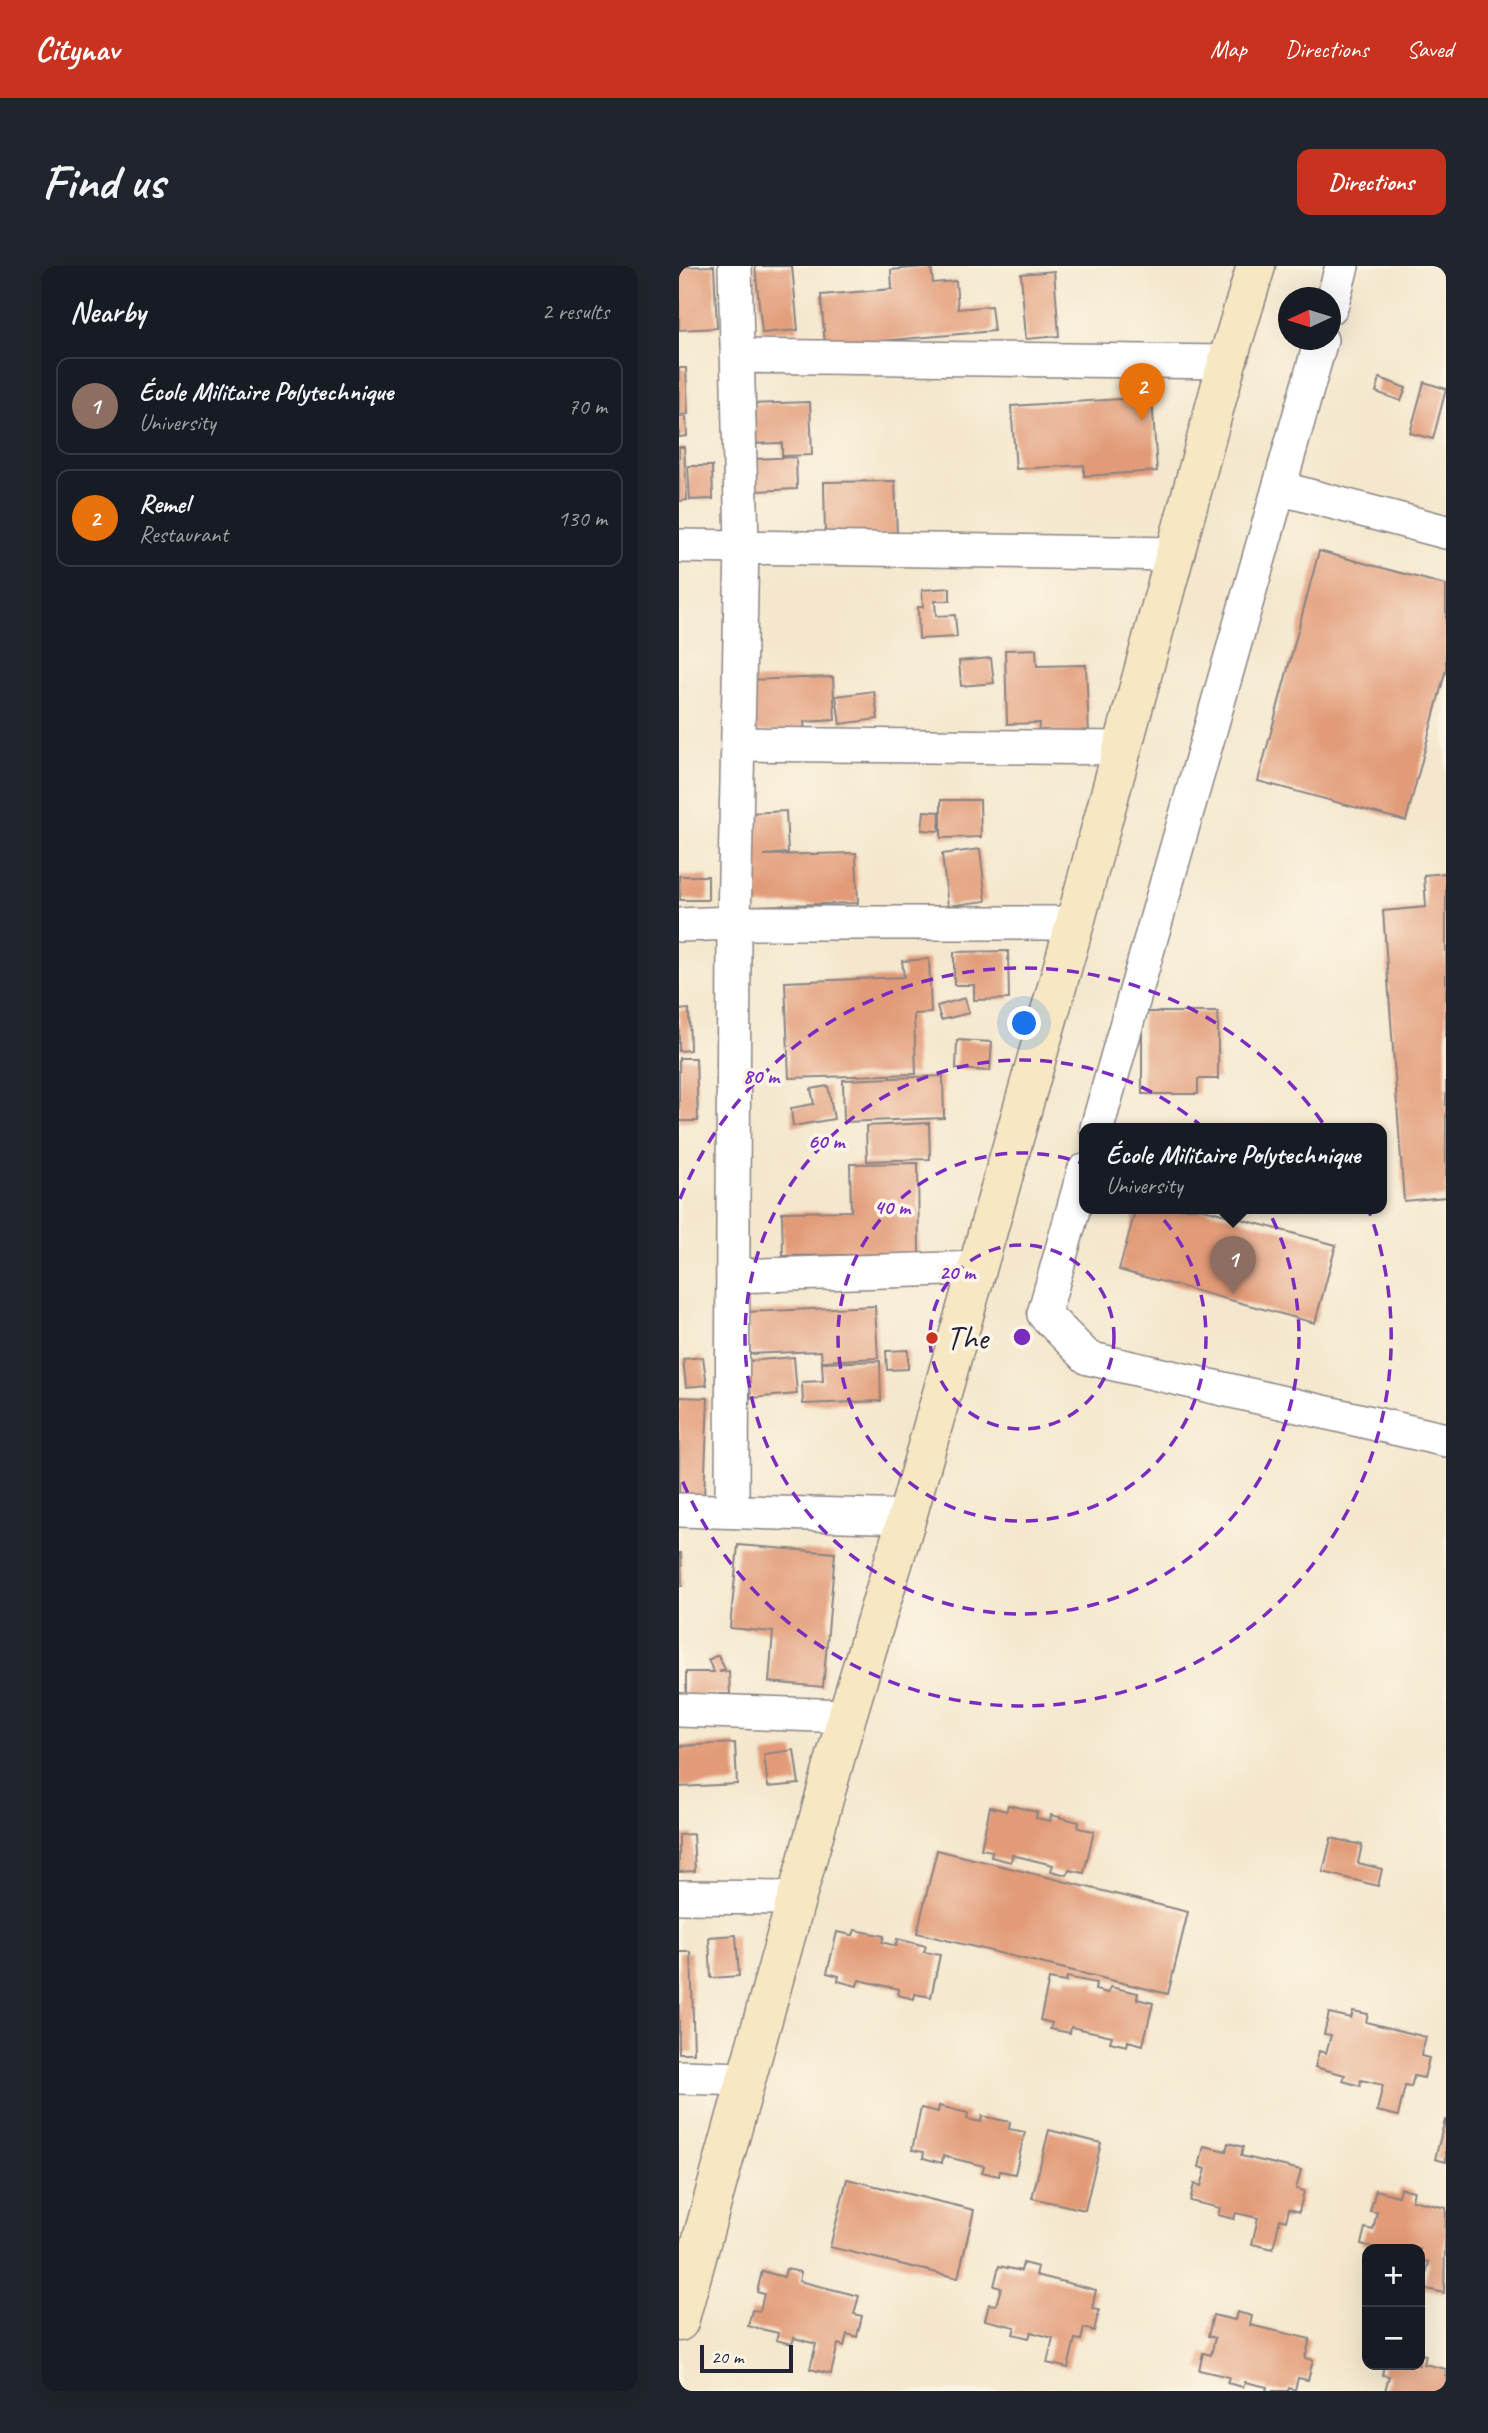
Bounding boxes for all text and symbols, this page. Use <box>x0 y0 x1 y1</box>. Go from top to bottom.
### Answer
text: Citynav <box>35 28 119 70</box>
text: Map <box>1210 34 1247 64</box>
text: Directions <box>1285 34 1368 64</box>
text: Saved <box>1406 34 1453 64</box>
button: Directions <box>1297 149 1446 215</box>
text: Find us <box>42 151 164 213</box>
north arrow <box>1278 287 1341 350</box>
text: Nearby <box>70 293 146 331</box>
text: 2 results <box>542 297 609 326</box>
pin: 2 <box>1119 363 1165 421</box>
text: École Militaire Polytechnique <box>139 375 393 408</box>
text: 1 <box>90 392 100 421</box>
text: 70 m <box>568 392 607 421</box>
text: University <box>139 408 216 437</box>
text: Remel <box>139 487 190 520</box>
text: 2 <box>90 504 100 533</box>
text: 130 m <box>558 504 607 533</box>
text: Restaurant <box>139 520 228 549</box>
your location <box>1007 1006 1041 1040</box>
text: 80 m <box>743 1063 781 1089</box>
popup <box>1079 1123 1387 1214</box>
text: 60 m <box>808 1128 846 1154</box>
text: École Militaire Polytechnique <box>1106 1138 1360 1171</box>
text: University <box>1106 1171 1183 1200</box>
text: 40 m <box>874 1194 912 1220</box>
pin: 1 <box>1210 1236 1256 1294</box>
text: 20 m <box>939 1259 977 1285</box>
place label: The <box>946 1317 990 1359</box>
centre of rings <box>1010 1325 1034 1349</box>
marker: The <box>924 1330 940 1346</box>
map controls <box>1362 2244 1425 2370</box>
button: + <box>1362 2244 1425 2307</box>
button: − <box>1362 2307 1425 2370</box>
scale bar <box>700 2342 793 2374</box>
text: 20 m <box>711 2345 743 2369</box>

